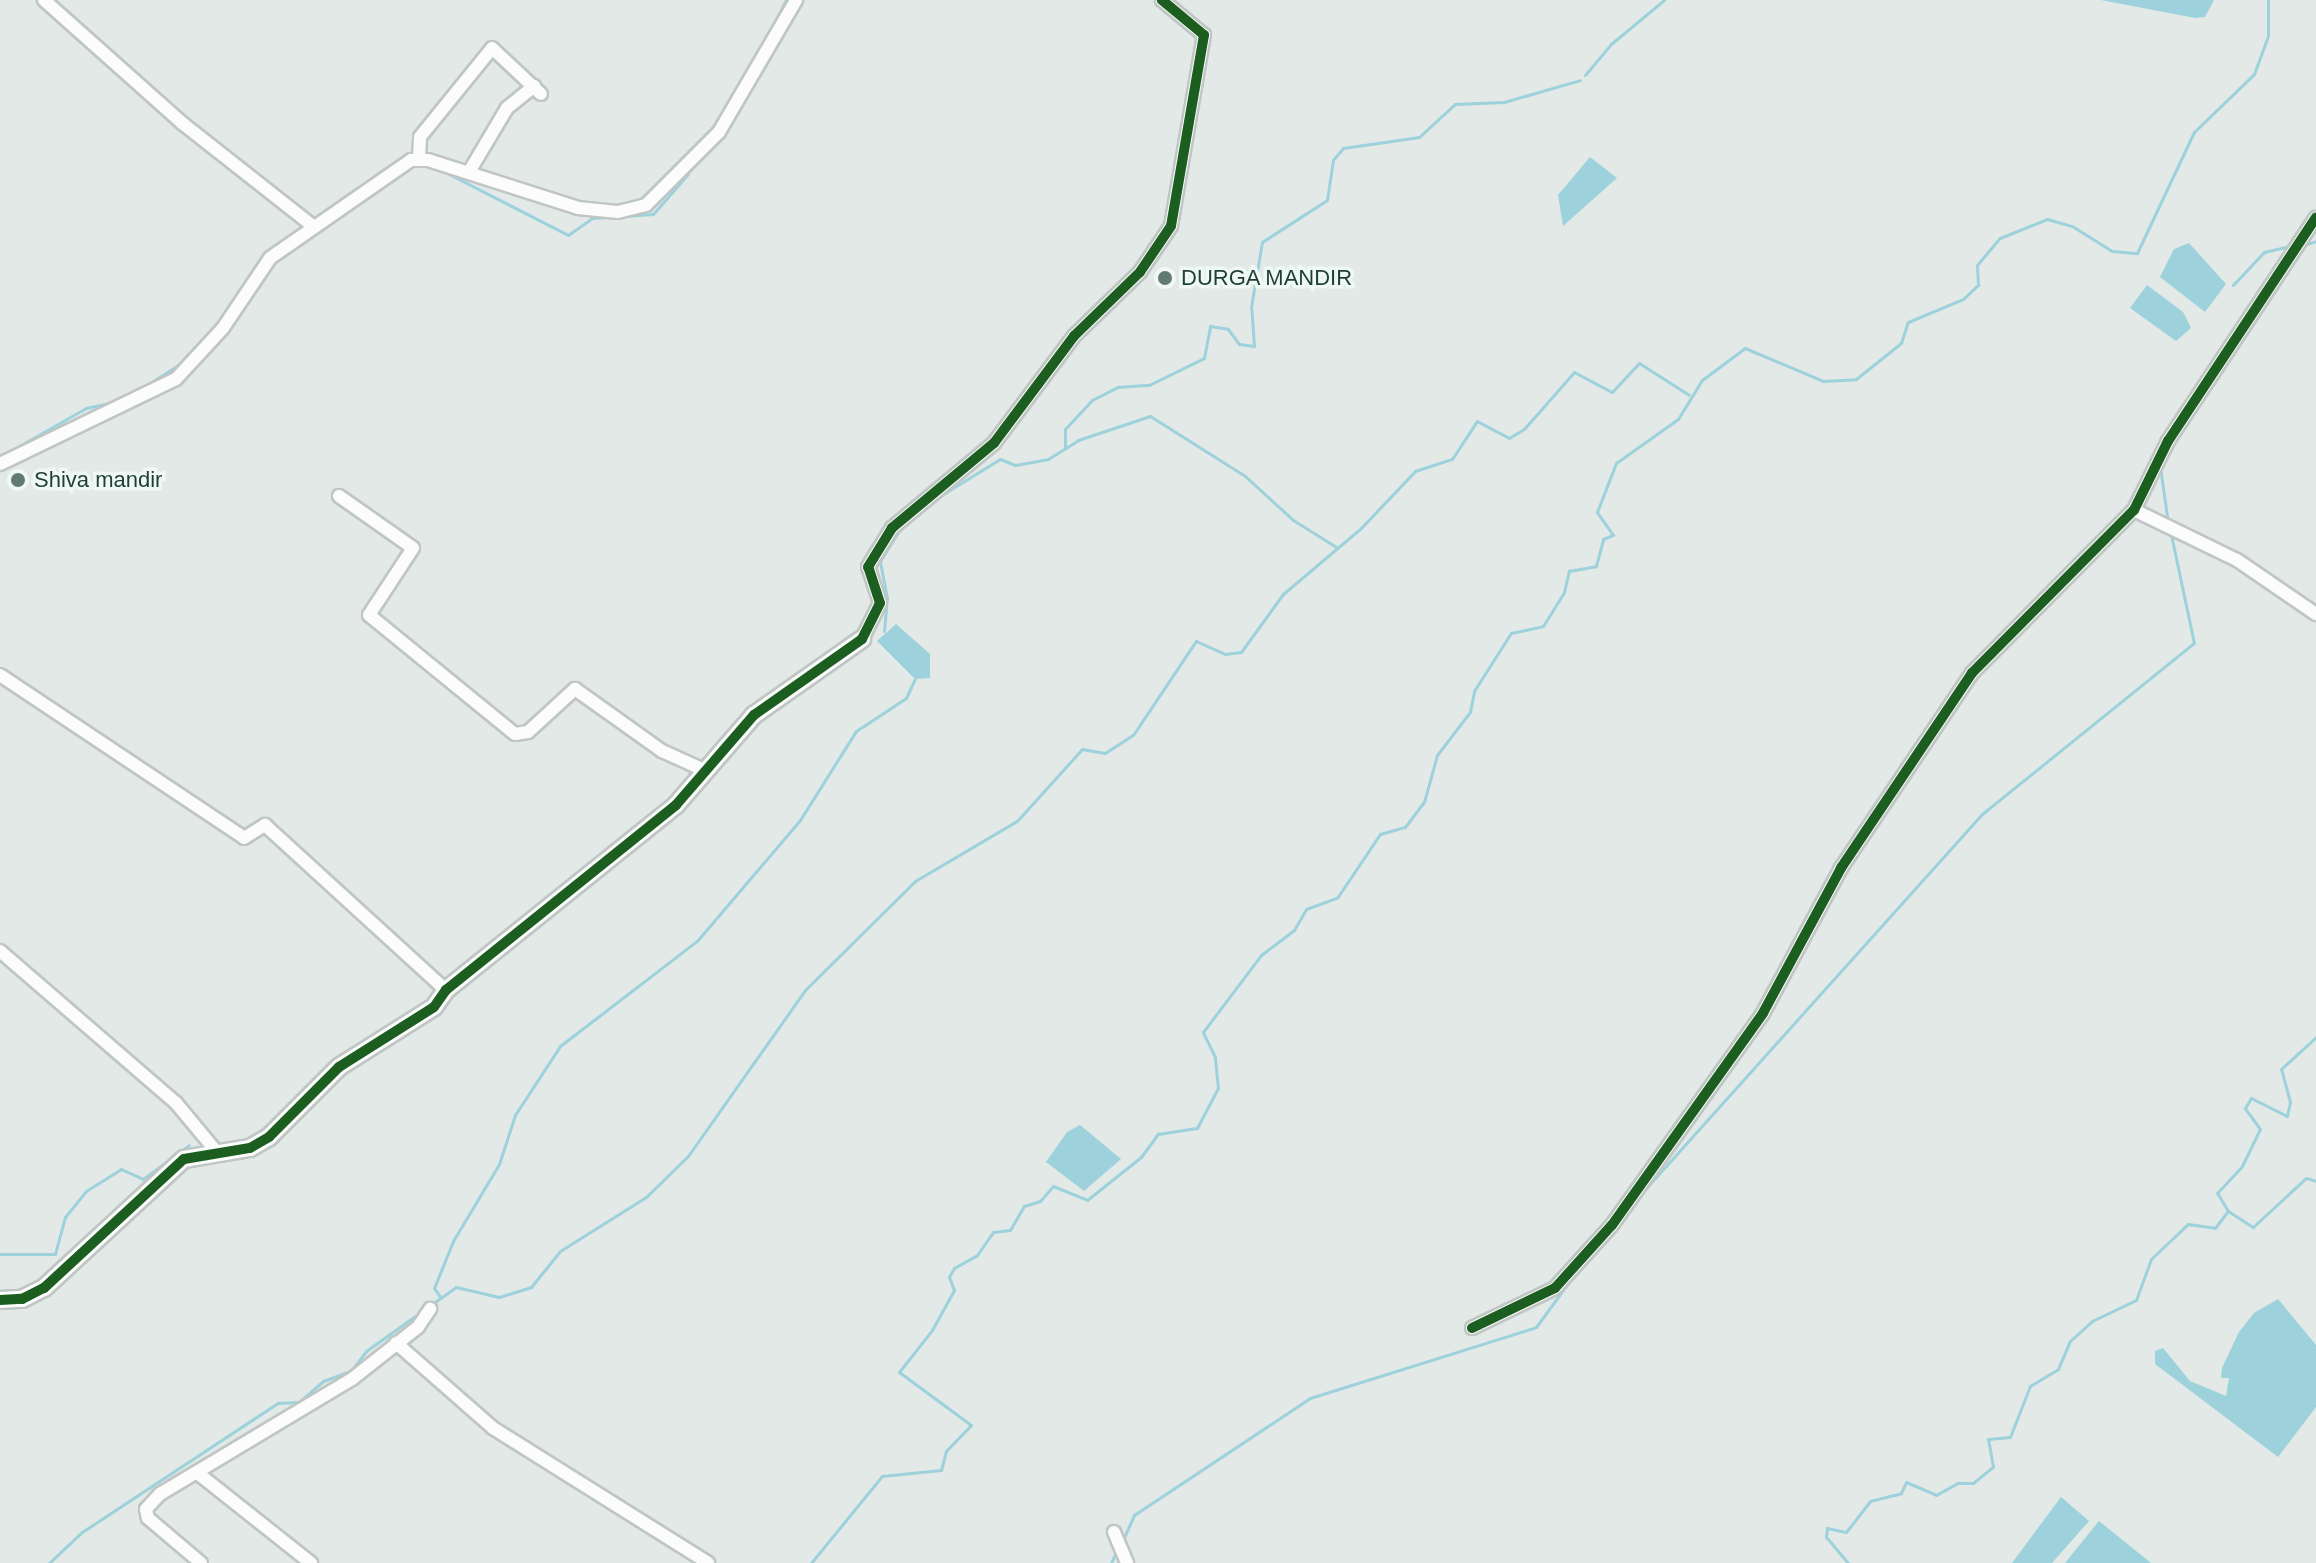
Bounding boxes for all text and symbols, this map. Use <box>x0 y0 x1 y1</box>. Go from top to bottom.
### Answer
place label: DURGA MANDIR <box>1181 265 1353 291</box>
marker: DURGA MANDIR <box>1156 269 1174 287</box>
place label: Shiva mandir <box>34 467 162 493</box>
marker: Shiva mandir <box>9 471 27 489</box>

